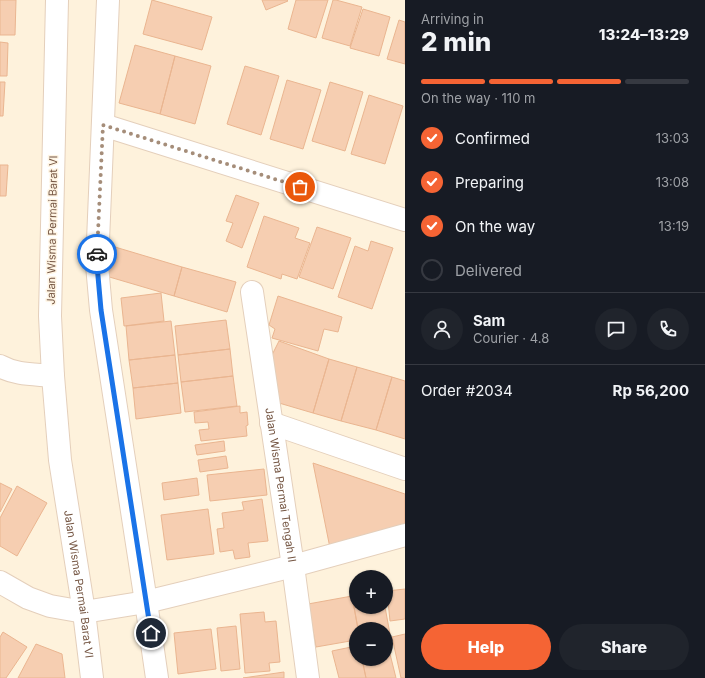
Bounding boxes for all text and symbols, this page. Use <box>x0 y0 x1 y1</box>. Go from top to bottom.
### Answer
text: Arriving in <box>421 11 484 27</box>
text: 13:24–13:29 <box>599 25 689 44</box>
text: 2 min <box>421 26 491 57</box>
text: On the way · 110 m <box>421 90 535 106</box>
icon: check <box>421 127 443 149</box>
text: Confirmed <box>455 129 530 148</box>
text: 13:03 <box>656 130 689 146</box>
street label: Jalan Wisma Permai Barat VI <box>44 155 60 305</box>
pin <box>283 170 317 204</box>
icon: check <box>421 171 443 193</box>
text: Preparing <box>455 173 524 192</box>
text: 13:08 <box>656 174 689 190</box>
icon: bag <box>289 176 311 198</box>
icon: check <box>421 215 443 237</box>
text: On the way <box>455 217 535 236</box>
text: 13:19 <box>659 218 689 234</box>
courier <box>77 234 117 274</box>
icon: car <box>86 243 108 265</box>
text: Delivered <box>455 261 522 280</box>
button: person <box>421 308 463 350</box>
button: chat <box>595 308 637 350</box>
button: phone <box>647 308 689 350</box>
text: Sam <box>473 311 505 330</box>
text: Courier · 4.8 <box>473 330 549 346</box>
text: Order #2034 <box>421 381 513 400</box>
text: Rp 56,200 <box>613 381 689 400</box>
street label: Jalan Wisma Permai Tengah II <box>262 407 299 563</box>
street label: Jalan Wisma Permai Barat VI <box>61 509 97 659</box>
map controls <box>349 570 393 666</box>
button: + <box>349 570 393 614</box>
pin <box>134 616 168 650</box>
icon: home <box>140 622 162 644</box>
button: − <box>349 622 393 666</box>
button: Help <box>421 624 551 670</box>
button: Share <box>559 624 689 670</box>

